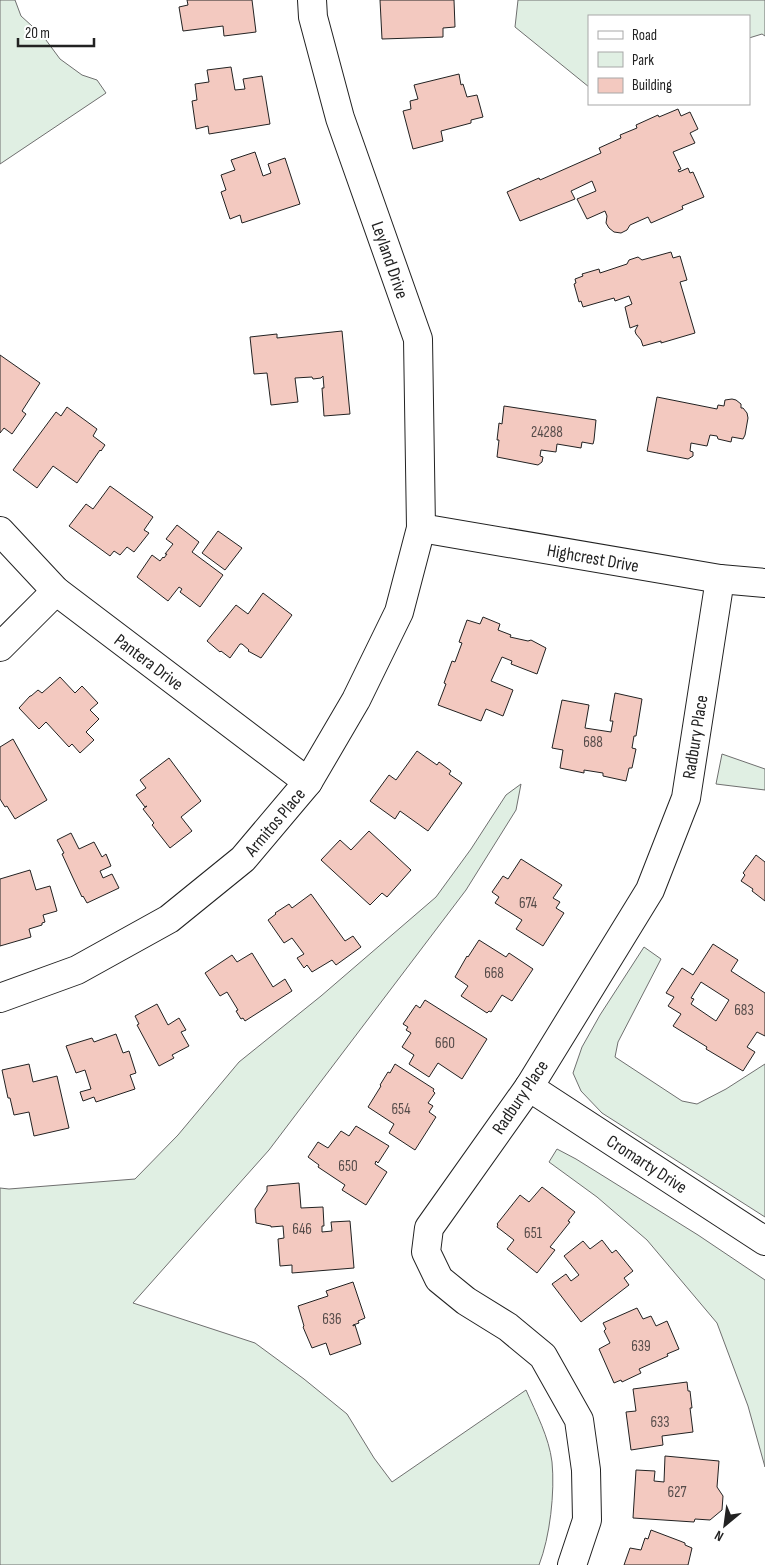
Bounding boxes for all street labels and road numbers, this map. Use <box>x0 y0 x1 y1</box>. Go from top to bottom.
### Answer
street label: Leyland Drive <box>367 219 413 302</box>
street label: Highcrest Drive <box>545 540 640 577</box>
street label: Pantera Drive <box>110 630 187 695</box>
street label: Radbury Place <box>678 694 713 781</box>
street label: Armitos Place <box>240 784 310 861</box>
street label: Radbury Place <box>488 1056 553 1138</box>
street label: Cromarty Drive <box>603 1131 691 1198</box>

